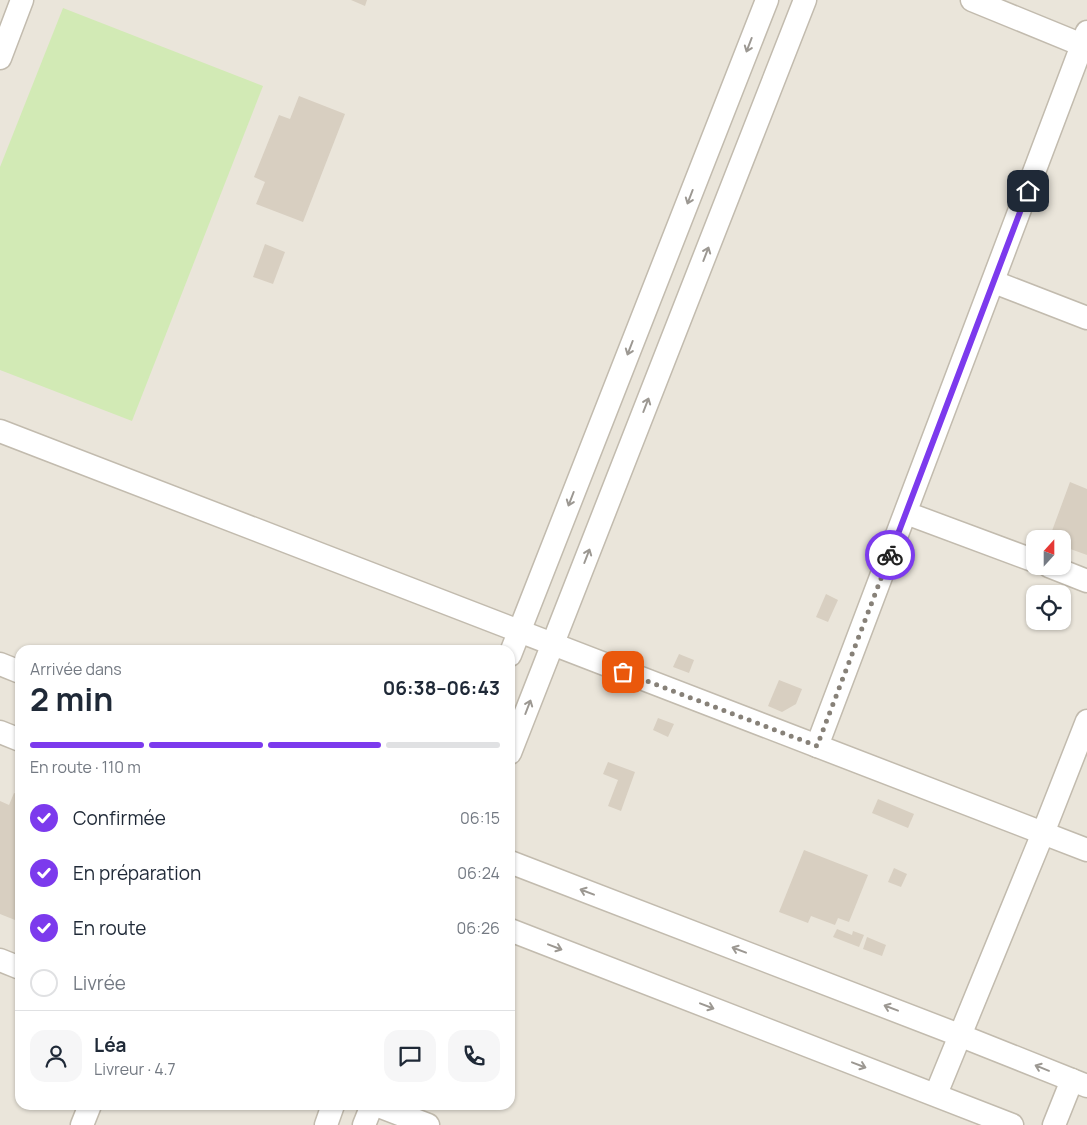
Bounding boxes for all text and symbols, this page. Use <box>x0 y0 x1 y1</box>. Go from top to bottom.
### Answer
one-way arrow <box>744 37 753 53</box>
pin <box>1007 170 1049 212</box>
icon: home <box>1014 177 1042 205</box>
one-way arrow <box>684 189 694 204</box>
one-way arrow <box>702 246 711 262</box>
one-way arrow <box>625 340 635 355</box>
one-way arrow <box>642 398 652 413</box>
one-way arrow <box>566 491 575 506</box>
courier <box>865 530 915 580</box>
north arrow <box>1026 530 1071 575</box>
map controls <box>1026 530 1071 630</box>
icon: bike <box>876 541 904 569</box>
one-way arrow <box>583 549 592 564</box>
button: locate <box>1026 585 1071 630</box>
pin <box>602 651 644 693</box>
text: Arrivée dans <box>30 658 122 680</box>
icon: bag <box>609 658 637 686</box>
text: 06:38–06:43 <box>383 675 500 701</box>
text: 2 min <box>30 677 113 721</box>
one-way arrow <box>524 700 533 716</box>
text: En route · 110 m <box>30 756 141 778</box>
icon: check <box>30 804 58 832</box>
text: Confirmée <box>73 805 166 831</box>
text: 06:15 <box>460 807 500 829</box>
icon: check <box>30 859 58 887</box>
text: En préparation <box>73 860 201 886</box>
text: 06:24 <box>457 862 500 884</box>
one-way arrow <box>580 886 595 895</box>
icon: check <box>30 914 58 942</box>
text: En route <box>73 915 146 941</box>
text: 06:26 <box>456 917 500 939</box>
one-way arrow <box>547 943 563 952</box>
one-way arrow <box>732 945 747 954</box>
text: Livrée <box>73 970 126 996</box>
one-way arrow <box>699 1002 714 1011</box>
one-way arrow <box>883 1003 898 1012</box>
button: person <box>30 1030 82 1082</box>
button: chat <box>384 1030 436 1082</box>
button: phone <box>448 1030 500 1082</box>
text: Léa <box>94 1032 126 1058</box>
text: Livreur · 4.7 <box>94 1058 176 1080</box>
one-way arrow <box>851 1061 866 1070</box>
one-way arrow <box>1035 1063 1050 1073</box>

